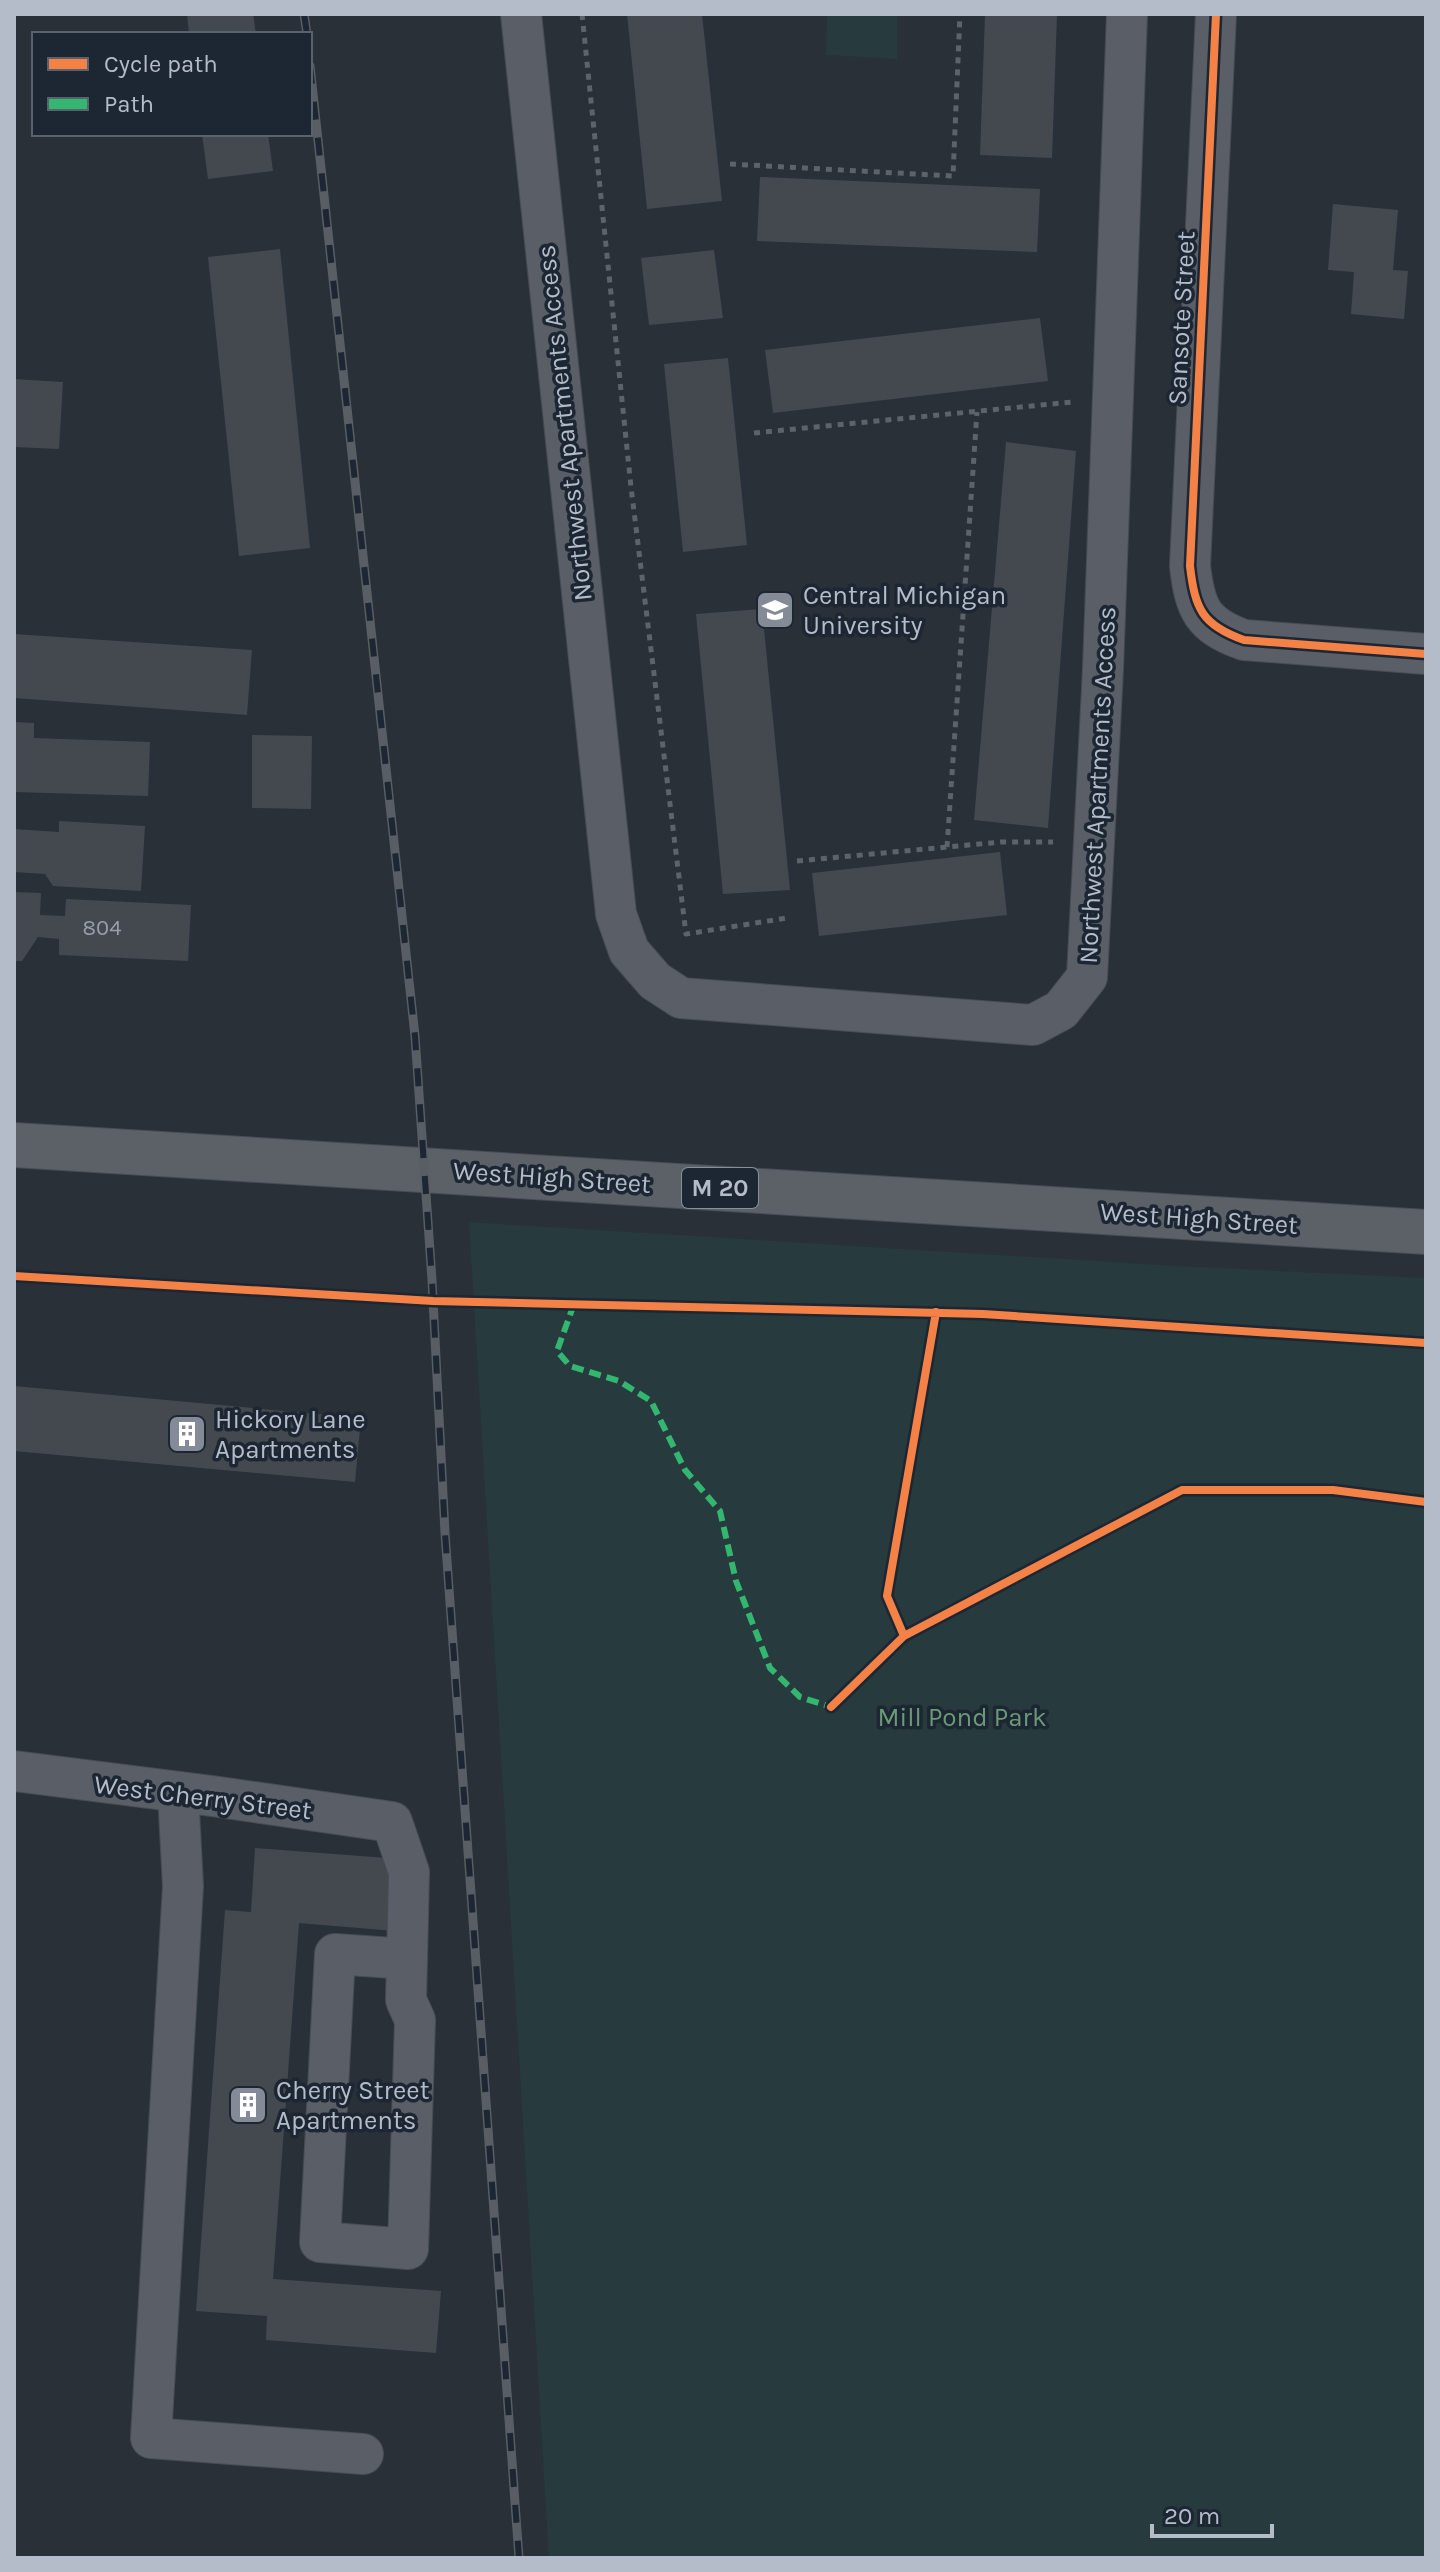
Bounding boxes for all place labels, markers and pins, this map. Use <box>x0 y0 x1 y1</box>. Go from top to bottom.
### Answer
place label: Central Michigan University <box>803 580 1006 641</box>
school or university icon: Central Michigan University <box>754 589 796 631</box>
place label: Hickory Lane Apartments <box>215 1404 366 1465</box>
building icon: Hickory Lane Apartments <box>166 1413 208 1455</box>
place label: Cherry Street Apartments <box>276 2075 430 2136</box>
building icon: Cherry Street Apartments <box>227 2084 269 2126</box>

